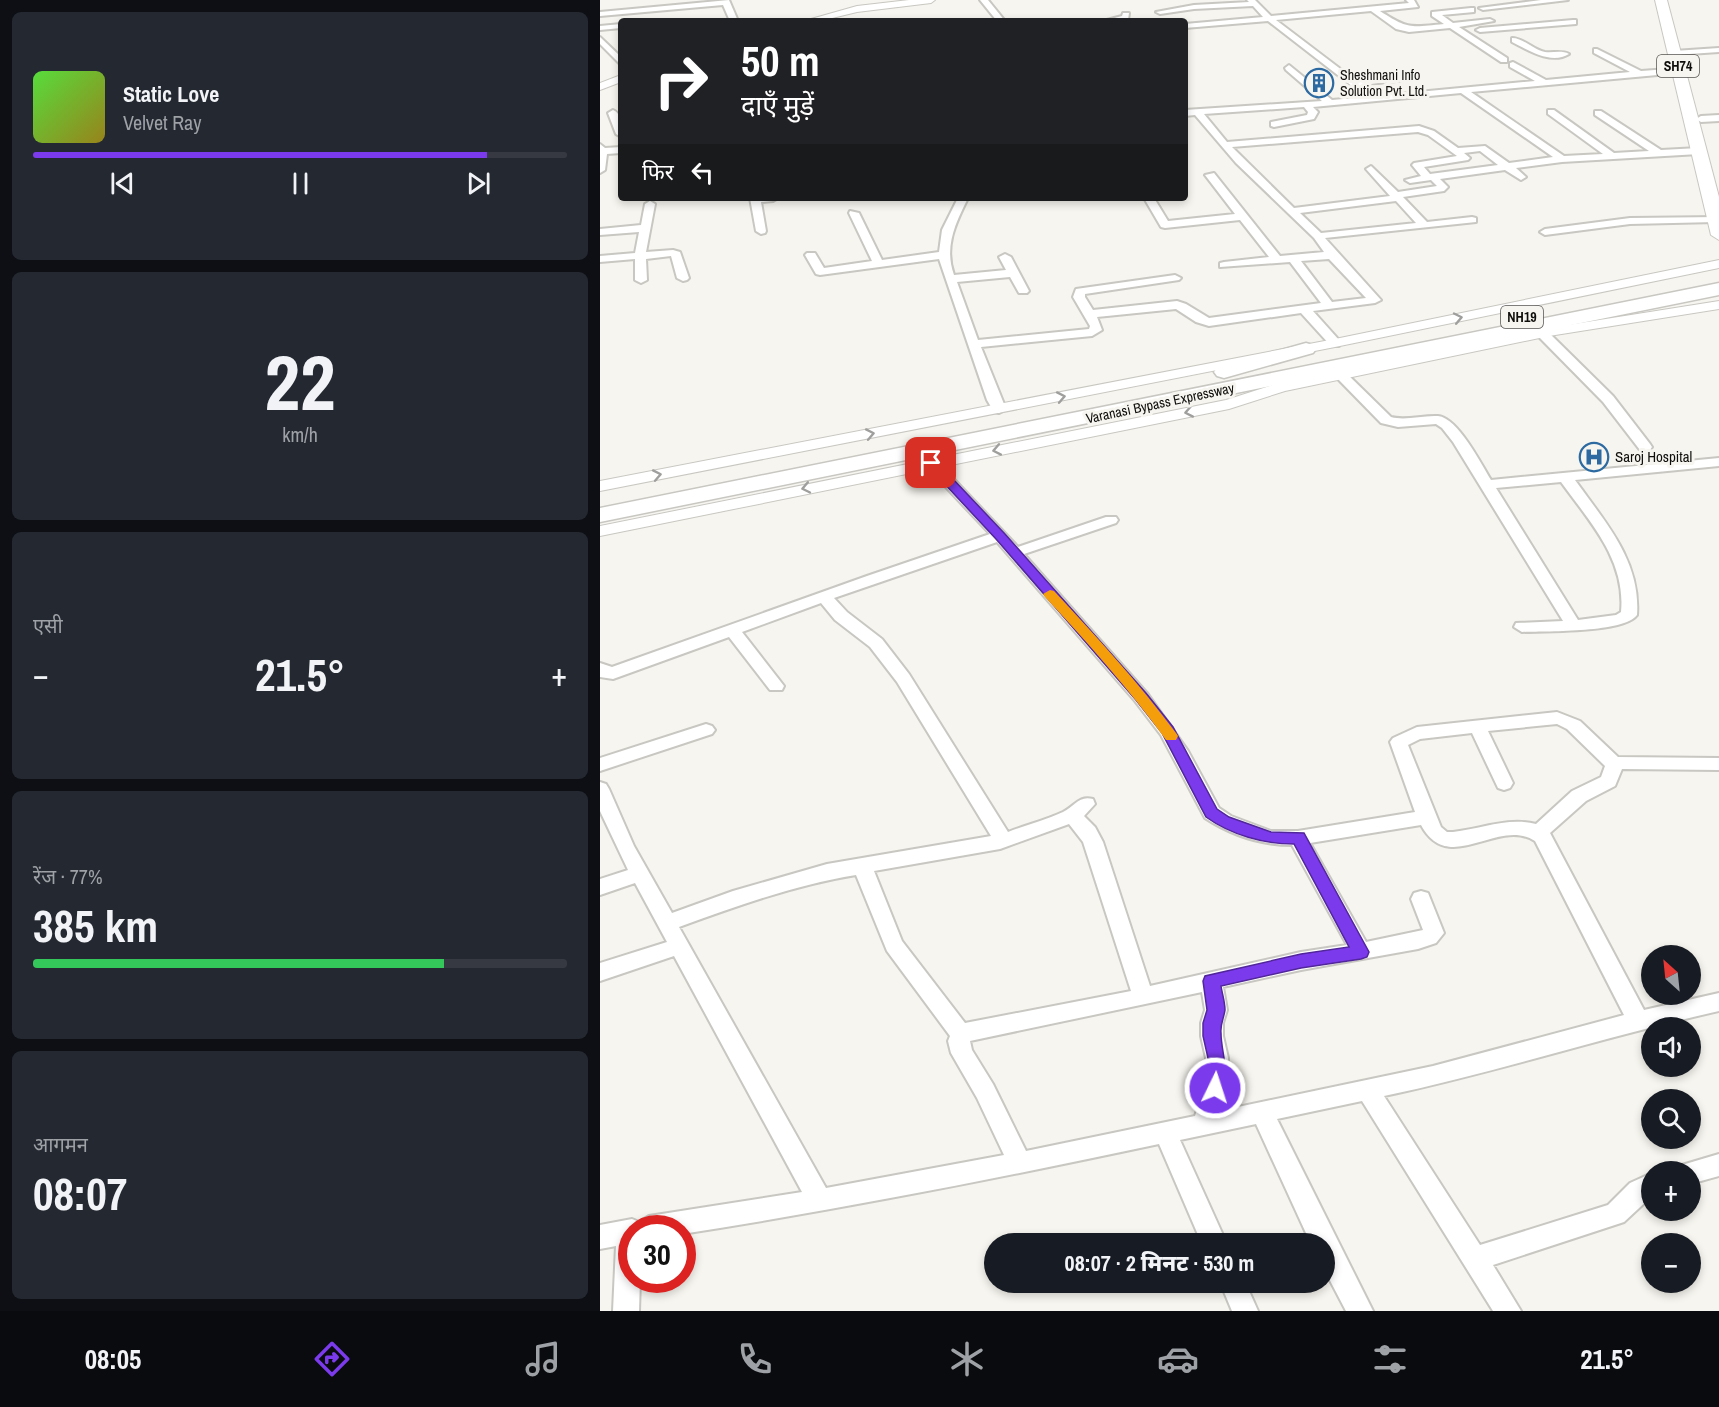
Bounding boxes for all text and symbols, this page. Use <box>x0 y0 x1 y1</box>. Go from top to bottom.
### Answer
text: 50 m <box>741 33 820 89</box>
icon: right <box>642 42 720 120</box>
road number: SH74 <box>1657 55 1699 77</box>
place label: Sheshmani Info Solution Pvt. Ltd. <box>1340 66 1427 100</box>
building icon: Sheshmani Info Solution Pvt. Ltd. <box>1303 67 1335 99</box>
text: Static Love <box>123 79 219 109</box>
text: दाएँ मुड़ें <box>741 87 814 123</box>
text: Velvet Ray <box>123 109 201 136</box>
icon: left <box>686 156 719 189</box>
text: फिर <box>642 157 674 187</box>
icon: previous <box>106 167 139 200</box>
icon: pause <box>284 167 317 200</box>
icon: next <box>462 167 495 200</box>
road number: NH19 <box>1501 306 1543 328</box>
one-way arrow <box>1453 312 1463 325</box>
text: 22 <box>264 329 336 434</box>
street label: Varanasi Bypass Expressway <box>1084 378 1236 428</box>
one-way arrow <box>1056 391 1066 404</box>
one-way arrow <box>1184 405 1194 418</box>
text: km/h <box>282 421 318 448</box>
one-way arrow <box>864 428 874 441</box>
pin <box>905 437 956 488</box>
hospital icon: Saroj Hospital <box>1578 441 1610 473</box>
one-way arrow <box>993 443 1003 456</box>
icon: arrive <box>914 446 947 479</box>
place label: Saroj Hospital <box>1615 446 1692 467</box>
one-way arrow <box>652 469 662 482</box>
one-way arrow <box>801 481 811 494</box>
text: एसी <box>33 612 63 639</box>
text: 21.5° <box>255 644 345 705</box>
text: − <box>33 652 49 696</box>
text: + <box>551 652 567 696</box>
text: रेंज · 77% <box>33 863 103 890</box>
text: 385 km <box>33 895 158 956</box>
north arrow <box>1641 945 1701 1005</box>
map controls <box>1641 945 1701 1293</box>
button: sound <box>1641 1017 1701 1077</box>
position arrow <box>1183 1056 1247 1120</box>
button: search <box>1641 1089 1701 1149</box>
text: आगमन <box>33 1131 88 1158</box>
button: + <box>1641 1161 1701 1221</box>
text: 08:07 <box>33 1163 127 1224</box>
speed limit sign: 30 <box>618 1215 696 1293</box>
button: − <box>1641 1233 1701 1293</box>
text: 08:07 · 2 मिनट · 530 m <box>1065 1248 1254 1278</box>
icon: directions <box>311 1338 353 1380</box>
icon: music <box>522 1338 564 1380</box>
icon: phone <box>734 1338 776 1380</box>
icon: climate <box>946 1338 988 1380</box>
icon: car <box>1157 1338 1199 1380</box>
icon: filters <box>1369 1338 1411 1380</box>
text: 08:05 <box>85 1341 141 1377</box>
text: 21.5° <box>1580 1341 1634 1377</box>

